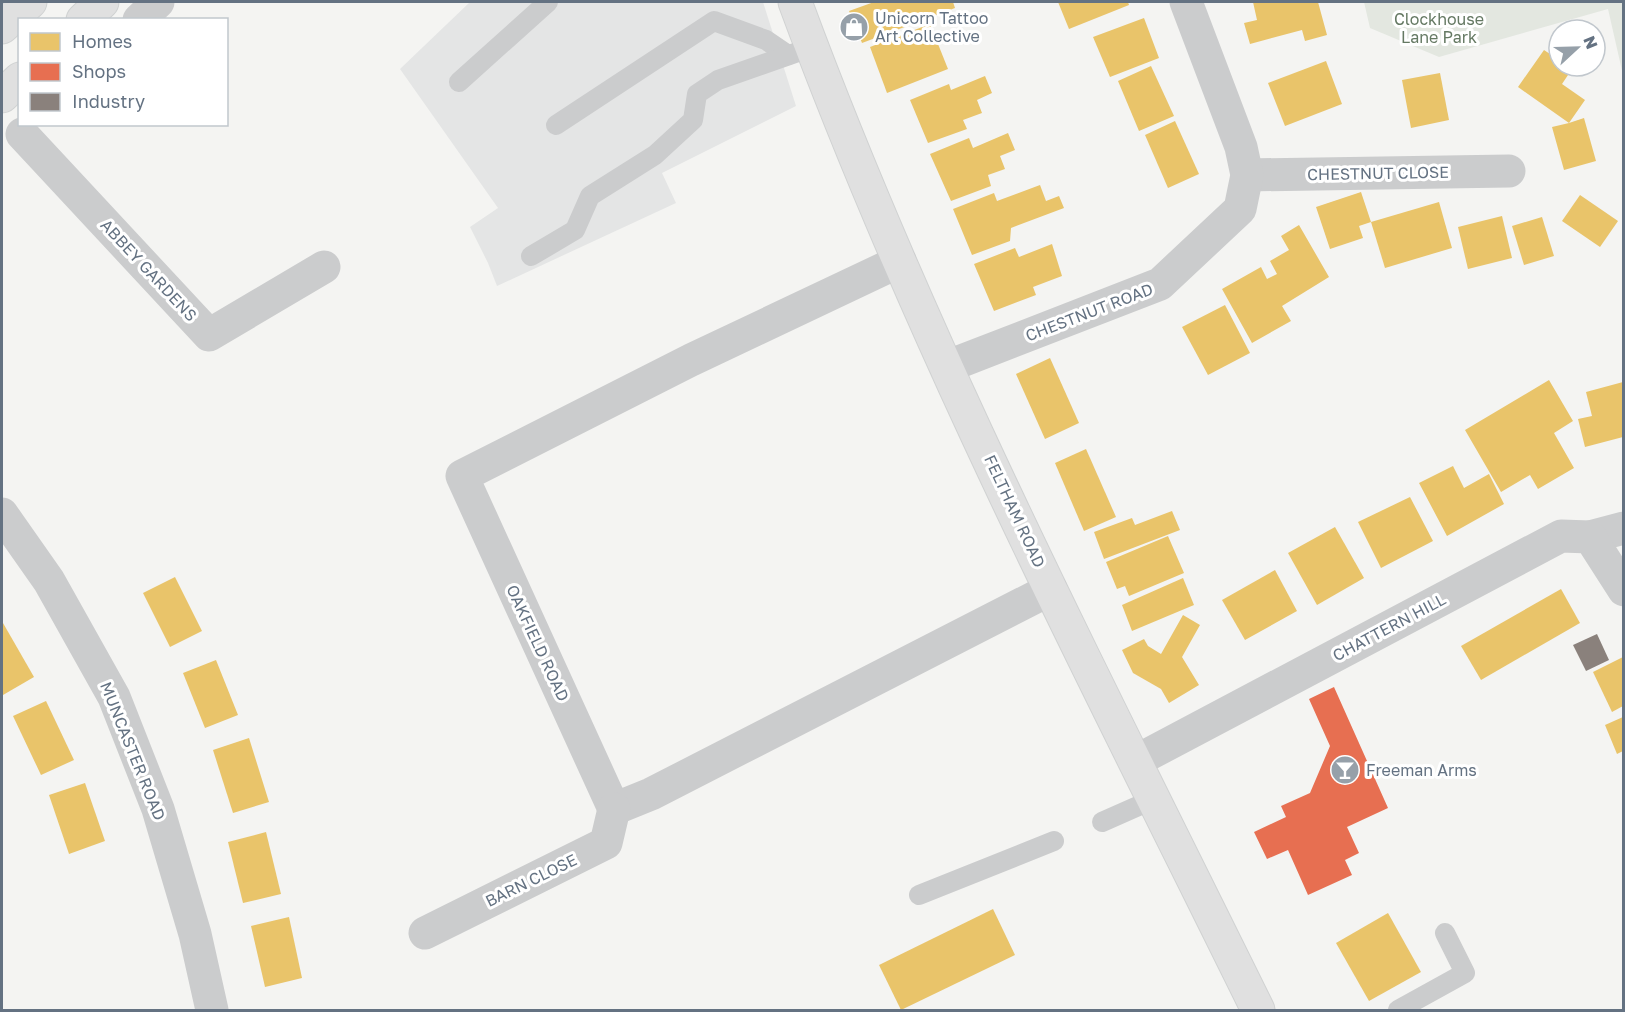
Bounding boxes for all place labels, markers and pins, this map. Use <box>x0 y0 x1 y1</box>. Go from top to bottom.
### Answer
place label: Unicorn Tattoo Art Collective <box>875 8 988 46</box>
shop icon: Unicorn Tattoo Art Collective <box>838 11 870 43</box>
bar icon: Freeman Arms <box>1329 754 1361 786</box>
place label: Freeman Arms <box>1366 760 1477 780</box>

